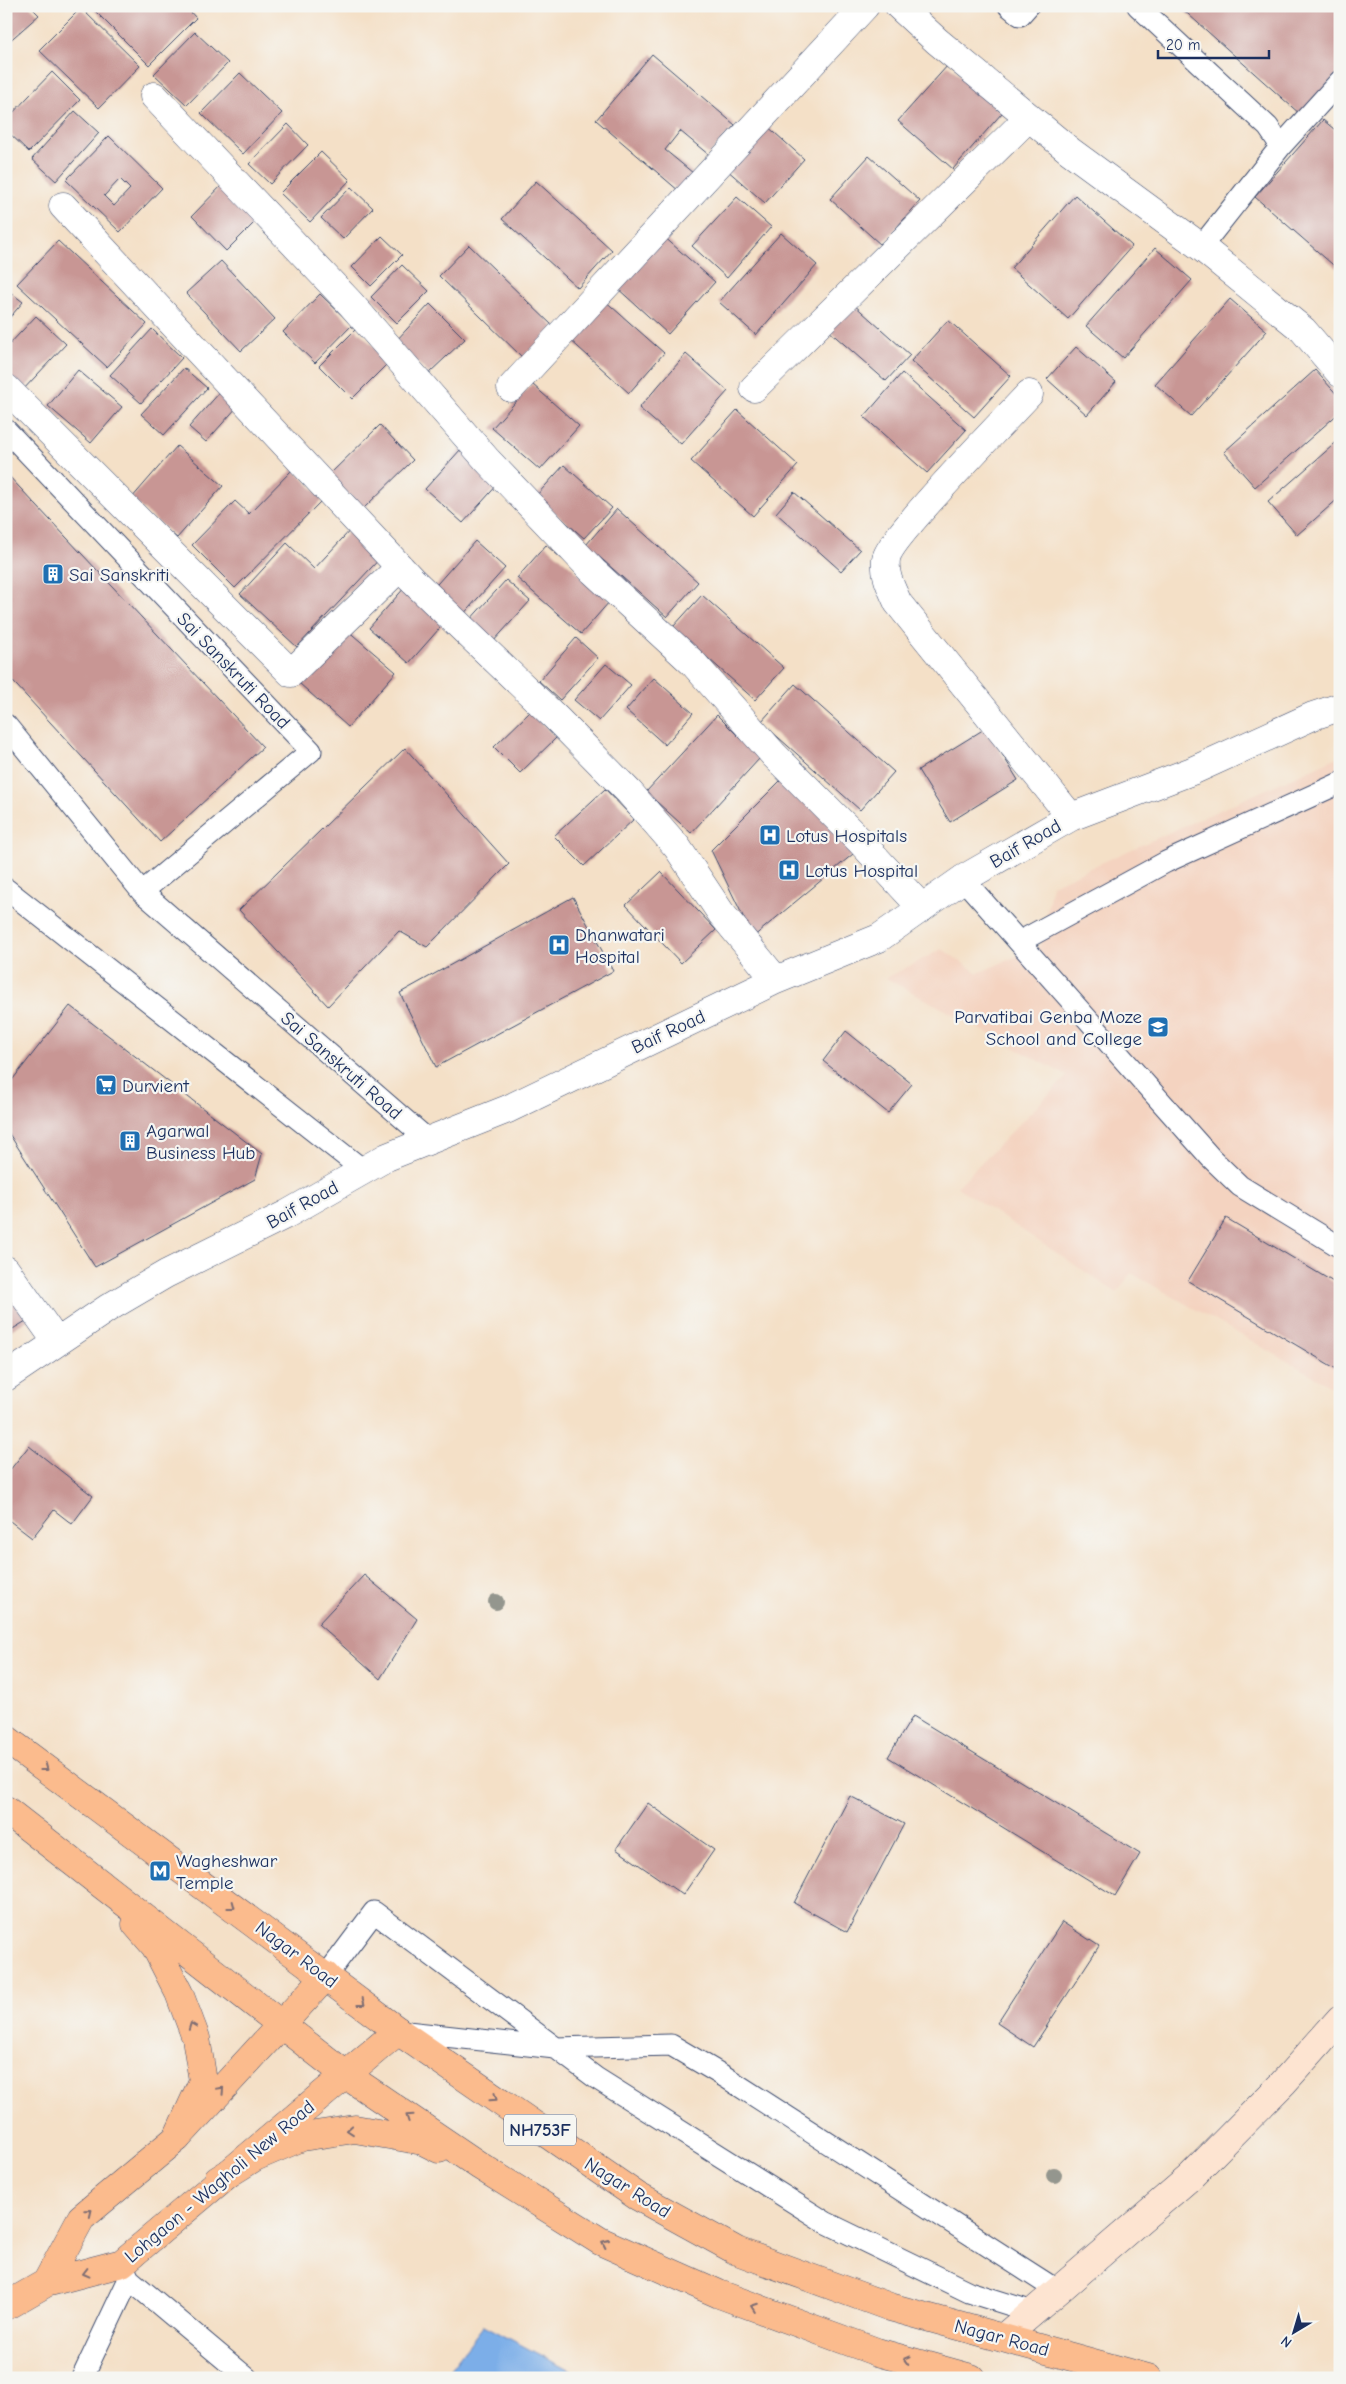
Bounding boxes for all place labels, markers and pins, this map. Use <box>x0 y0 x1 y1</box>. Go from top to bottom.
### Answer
building icon: Sai Sanskriti <box>41 562 65 586</box>
place label: Sai Sanskriti <box>69 564 169 586</box>
hospital icon: Lotus Hospitals <box>758 823 782 847</box>
place label: Lotus Hospitals <box>786 825 907 847</box>
hospital icon: Lotus Hospital <box>777 858 801 882</box>
place label: Lotus Hospital <box>805 860 918 882</box>
place label: Dhanwatari Hospital <box>575 924 665 968</box>
hospital icon: Dhanwatari Hospital <box>547 933 571 957</box>
place label: Parvatibai Genba Moze School and College <box>954 1006 1142 1050</box>
school or university icon: Parvatibai Genba Moze School and College <box>1146 1015 1170 1039</box>
supermarket icon: Durvient <box>94 1073 118 1097</box>
place label: Durvient <box>122 1075 189 1097</box>
place label: Agarwal Business Hub <box>146 1120 256 1164</box>
building icon: Agarwal Business Hub <box>118 1129 142 1153</box>
place label: Wagheshwar Temple <box>176 1850 278 1894</box>
metro station icon: Wagheshwar Temple <box>148 1859 172 1883</box>

